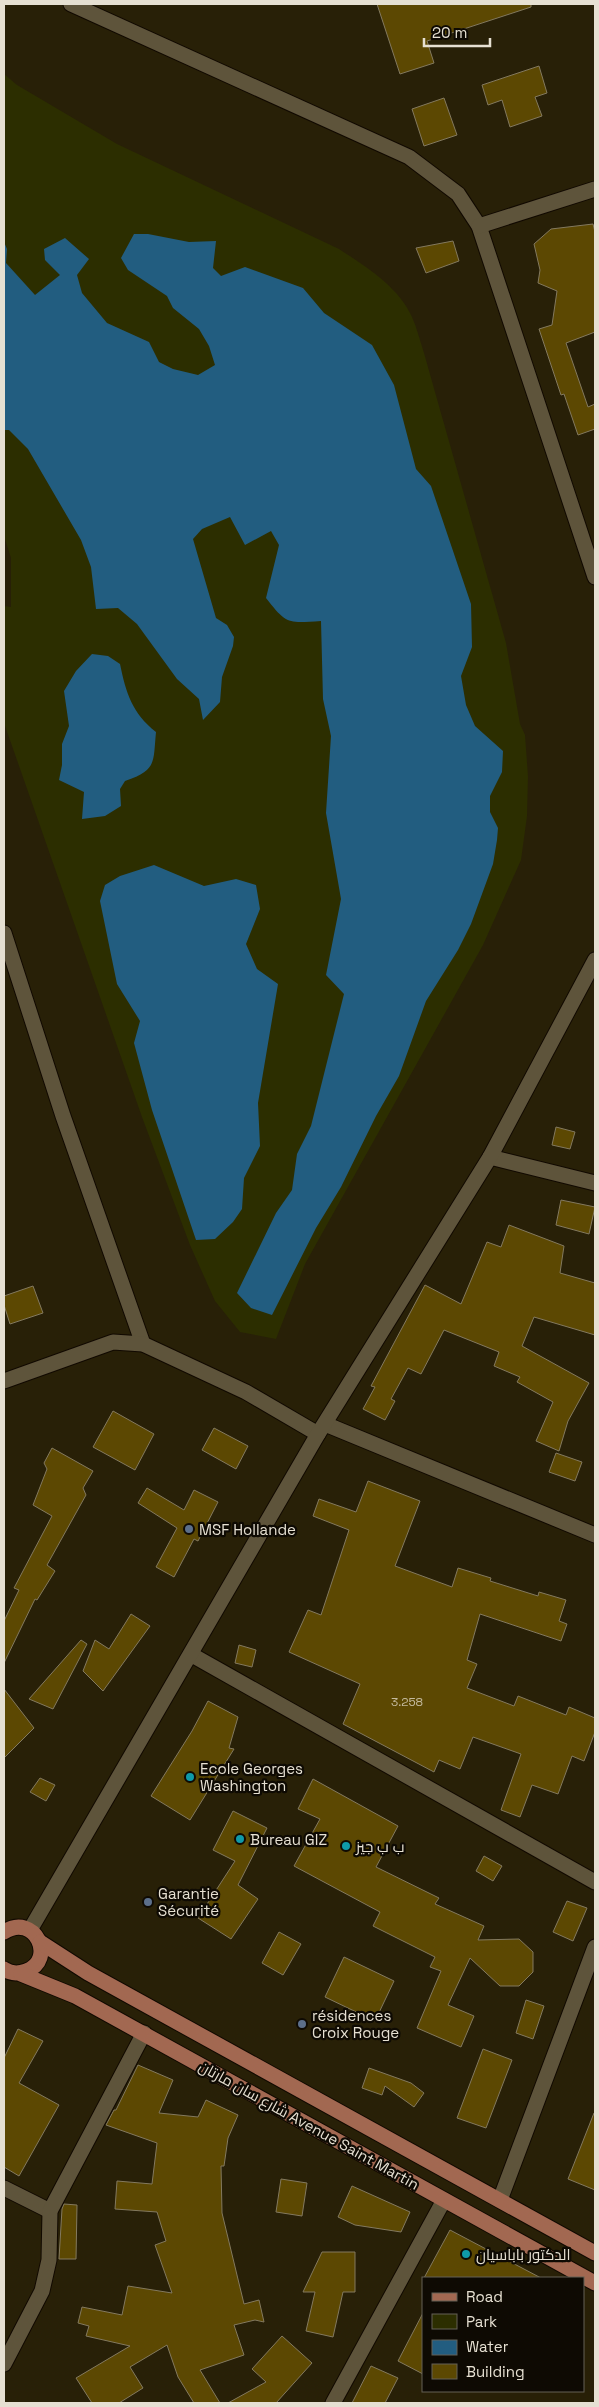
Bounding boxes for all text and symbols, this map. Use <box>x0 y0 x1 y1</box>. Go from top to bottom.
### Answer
scale bar <box>424 15 490 47</box>
text: 20 m <box>432 23 467 42</box>
place label: MSF Hollande <box>199 1520 296 1539</box>
marker: MSF Hollande <box>183 1523 195 1535</box>
house number: 3.258 <box>391 1694 423 1710</box>
place label: Ecole Georges Washington <box>200 1759 303 1795</box>
marker: Ecole Georges Washington <box>184 1771 196 1783</box>
place label: Bureau GIZ <box>250 1830 327 1849</box>
marker: Bureau GIZ <box>234 1833 246 1845</box>
place label: ب ب جيز <box>355 1837 405 1856</box>
marker: ب ب جيز <box>340 1840 352 1852</box>
place label: Garantie Sécurité <box>158 1884 219 1920</box>
marker: Garantie Sécurité <box>142 1896 154 1908</box>
place label: résidences Croix Rouge <box>312 2006 399 2042</box>
marker: résidences Croix Rouge <box>296 2018 308 2030</box>
street label: شارع سان مارتان Avenue Saint Martin <box>195 2056 422 2195</box>
place label: الدكتور باباسيان <box>476 2245 571 2265</box>
marker: الدكتور باباسيان <box>460 2248 472 2260</box>
legend <box>422 2277 584 2392</box>
text: Road <box>466 2287 503 2306</box>
text: Park <box>466 2312 497 2331</box>
text: Water <box>466 2337 509 2356</box>
text: Building <box>466 2362 525 2381</box>

